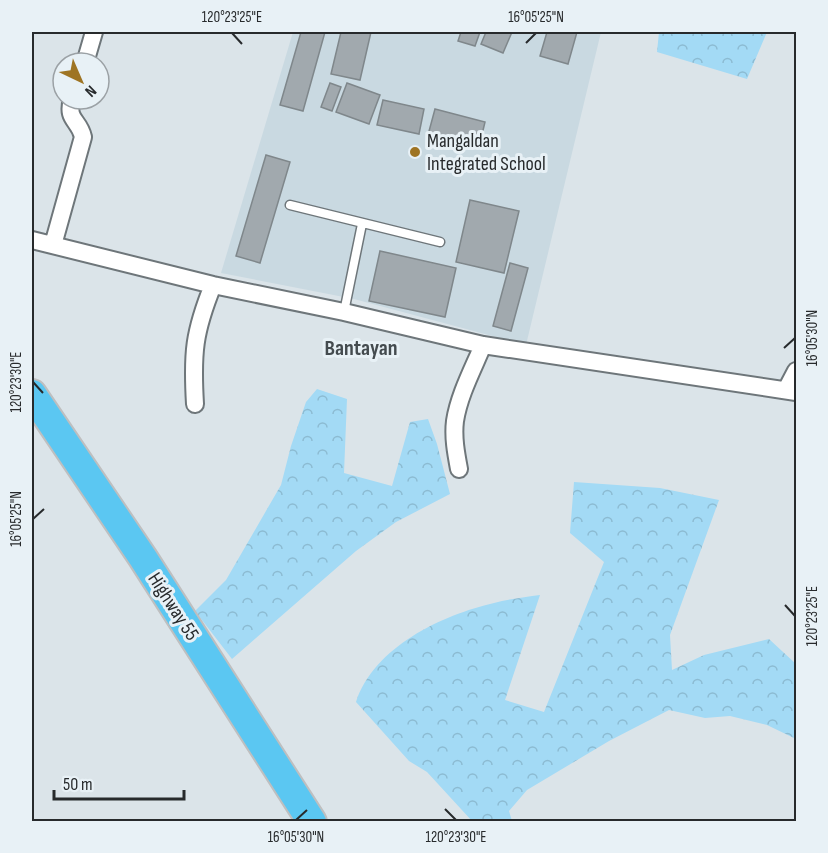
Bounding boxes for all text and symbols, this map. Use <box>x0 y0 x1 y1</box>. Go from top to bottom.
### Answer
text: 120°23'25"E <box>202 8 262 27</box>
text: 16°05'25"N <box>508 8 564 27</box>
north arrow <box>51 51 111 111</box>
text: N <box>81 81 100 101</box>
place label: Mangaldan Integrated School <box>427 129 546 176</box>
marker: Mangaldan Integrated School <box>408 145 422 159</box>
text: 16°05'30"N <box>803 310 822 366</box>
district label: Bantayan <box>324 335 398 362</box>
text: 120°23'30"E <box>7 351 26 413</box>
text: 16°05'25"N <box>7 491 26 547</box>
street label: Highway 55 <box>142 568 204 645</box>
text: 120°23'25"E <box>803 586 822 646</box>
scale bar <box>54 763 184 801</box>
text: 50 m <box>63 774 93 795</box>
text: 16°05'30"N <box>268 828 324 847</box>
text: 120°23'30"E <box>425 828 487 847</box>

